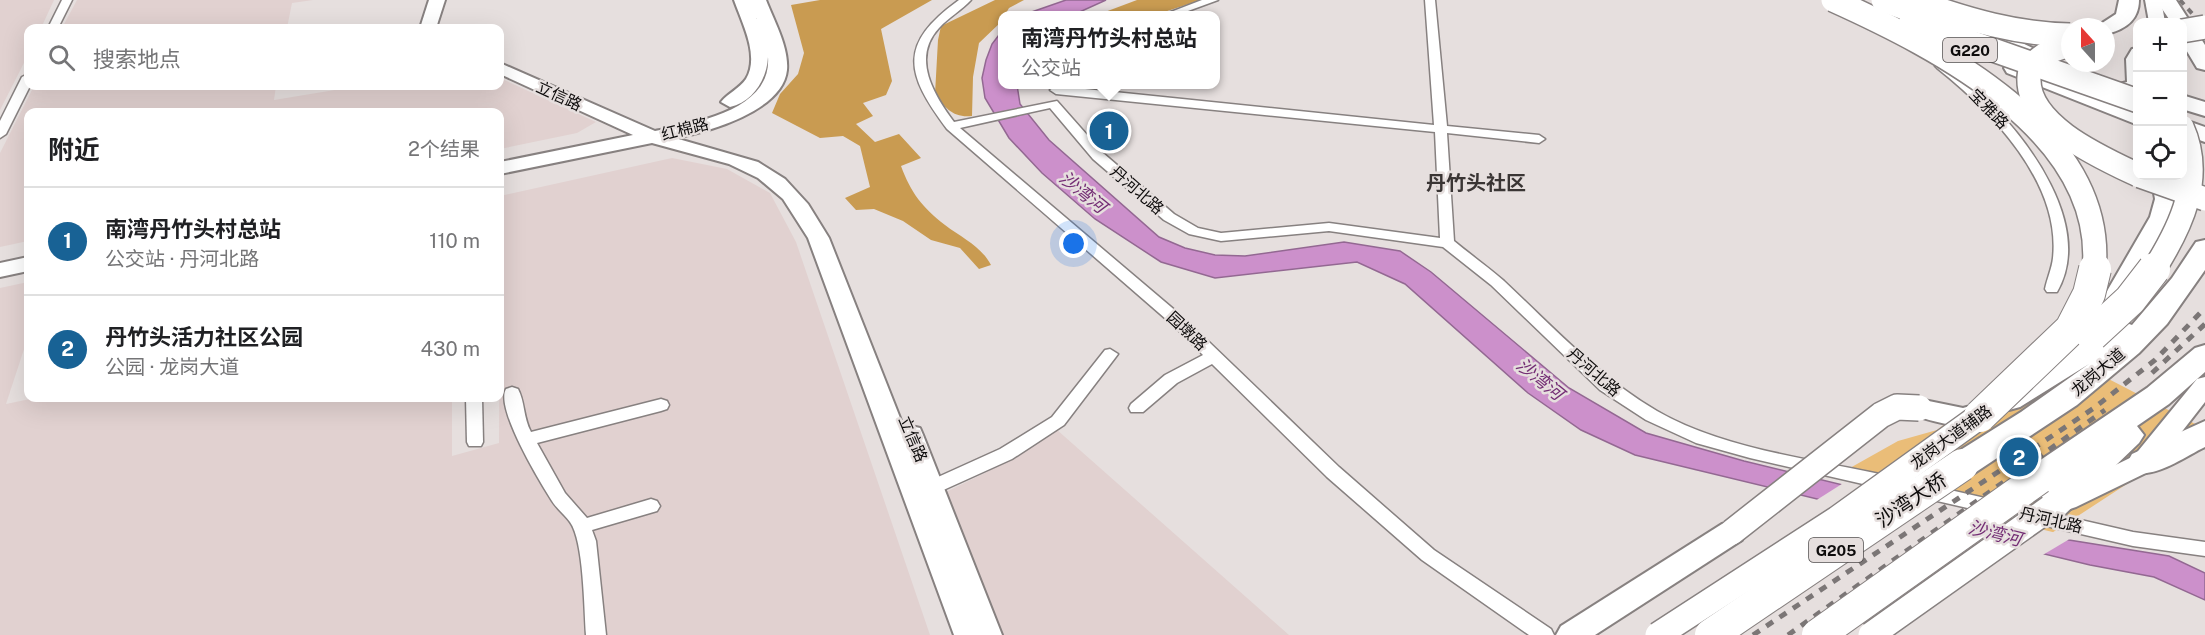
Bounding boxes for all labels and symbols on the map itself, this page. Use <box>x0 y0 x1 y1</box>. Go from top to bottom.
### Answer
north arrow <box>2061 18 2115 72</box>
road number: G220 <box>1943 38 1997 62</box>
street label: 立信路 <box>533 77 585 115</box>
street label: 宝雅路 <box>1965 85 2013 133</box>
pin: 1 <box>1090 108 1128 154</box>
street label: 红棉路 <box>659 114 711 144</box>
street label: 丹河北路 <box>1107 162 1167 218</box>
water label: 沙湾河 <box>1055 167 1113 219</box>
district label: 丹竹头社区 <box>1426 171 1526 195</box>
your location <box>1059 229 1088 258</box>
street label: 园墩路 <box>1163 308 1211 354</box>
street label: 丹河北路 <box>1564 344 1624 400</box>
street label: 龙岗大道 <box>2067 344 2129 400</box>
water label: 沙湾河 <box>1512 354 1570 406</box>
street label: 龙岗大道辅路 <box>1907 401 1995 473</box>
street label: 立信路 <box>895 413 931 465</box>
pin: 2 <box>2000 434 2038 480</box>
street label: 沙湾大桥 <box>1871 468 1951 532</box>
street label: 丹河北路 <box>2018 504 2084 536</box>
water label: 沙湾河 <box>1966 516 2027 550</box>
road number: G205 <box>1809 538 1863 562</box>

